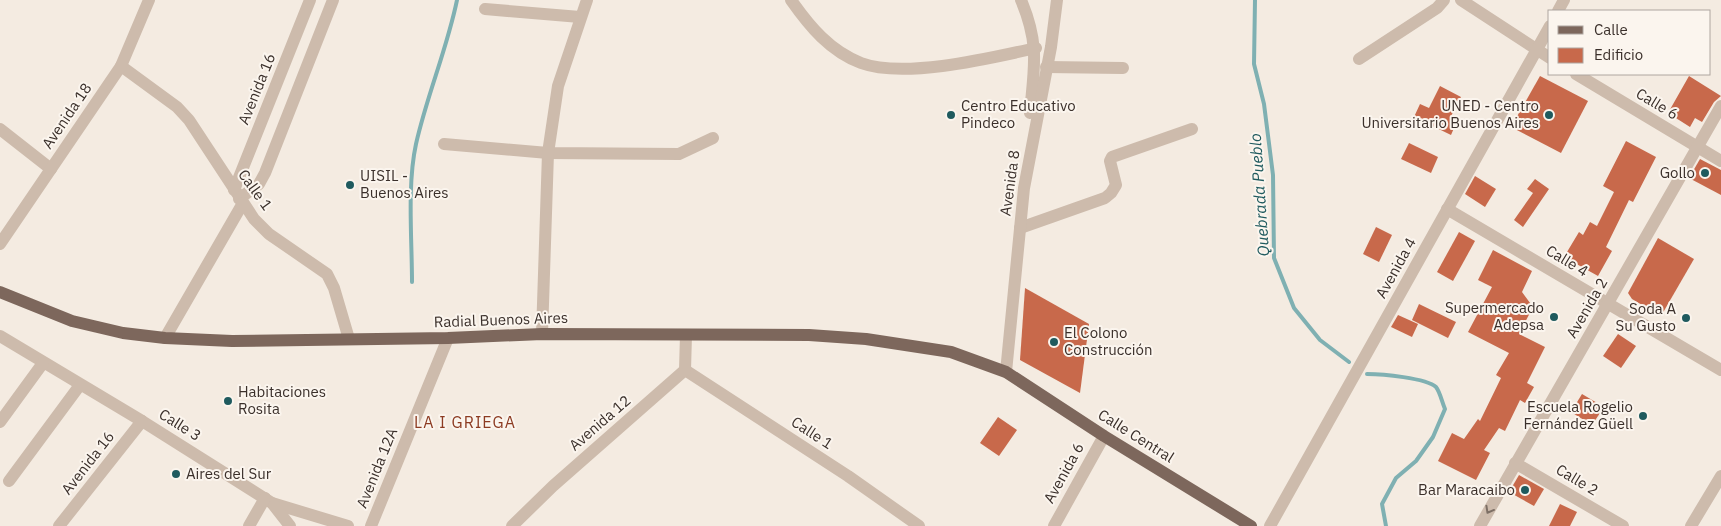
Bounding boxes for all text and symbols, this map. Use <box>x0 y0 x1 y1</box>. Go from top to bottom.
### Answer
legend <box>1548 10 1711 75</box>
text: Calle <box>1594 20 1628 39</box>
text: Edificio <box>1594 45 1643 64</box>
street label: Avenida 16 <box>234 50 279 127</box>
street label: Avenida 18 <box>38 79 96 152</box>
street label: Calle 6 <box>1633 84 1682 124</box>
place label: Centro Educativo Pindeco <box>961 96 1076 132</box>
place label: UNED - Centro Universitario Buenos Aires <box>1361 96 1539 132</box>
marker: Centro Educativo Pindeco <box>945 109 957 121</box>
marker: UNED - Centro Universitario Buenos Aires <box>1543 109 1555 121</box>
water label: Quebrada Pueblo <box>1245 133 1273 257</box>
street label: Avenida 8 <box>995 149 1024 217</box>
place label: Gollo <box>1660 163 1695 182</box>
street label: Calle 1 <box>234 165 277 214</box>
place label: UISIL - Buenos Aires <box>360 166 449 202</box>
marker: Gollo <box>1699 167 1711 179</box>
marker: UISIL - Buenos Aires <box>344 179 356 191</box>
street label: Avenida 4 <box>1371 234 1420 301</box>
street label: Calle 4 <box>1543 241 1592 281</box>
street label: Avenida 2 <box>1562 274 1611 341</box>
place label: Supermercado Adepsa <box>1445 298 1544 334</box>
place label: Soda A Su Gusto <box>1615 299 1676 335</box>
street label: Radial Buenos Aires <box>434 308 568 331</box>
marker: Supermercado Adepsa <box>1548 311 1560 323</box>
marker: Soda A Su Gusto <box>1680 312 1692 324</box>
place label: El Colono Construcción <box>1064 323 1152 359</box>
marker: El Colono Construcción <box>1048 336 1060 348</box>
place label: Habitaciones Rosita <box>238 382 326 418</box>
street label: Avenida 12 <box>565 391 634 455</box>
marker: Habitaciones Rosita <box>222 395 234 407</box>
place label: Escuela Rogelio Fernández Güell <box>1524 397 1633 433</box>
street label: Calle 3 <box>156 404 205 445</box>
street label: Calle Central <box>1095 405 1178 466</box>
marker: Escuela Rogelio Fernández Güell <box>1637 410 1649 422</box>
district label: LA I GRIEGA <box>414 412 516 432</box>
street label: Calle 1 <box>788 412 837 453</box>
street label: Avenida 12A <box>352 425 401 511</box>
street label: Avenida 16 <box>57 427 118 498</box>
street label: Avenida 6 <box>1039 439 1088 506</box>
street label: Calle 2 <box>1553 460 1602 500</box>
place label: Aires del Sur <box>186 464 272 483</box>
marker: Aires del Sur <box>170 468 182 480</box>
place label: Bar Maracaibo <box>1418 480 1515 499</box>
marker: Bar Maracaibo <box>1519 484 1531 496</box>
one-way arrow <box>1486 504 1496 513</box>

